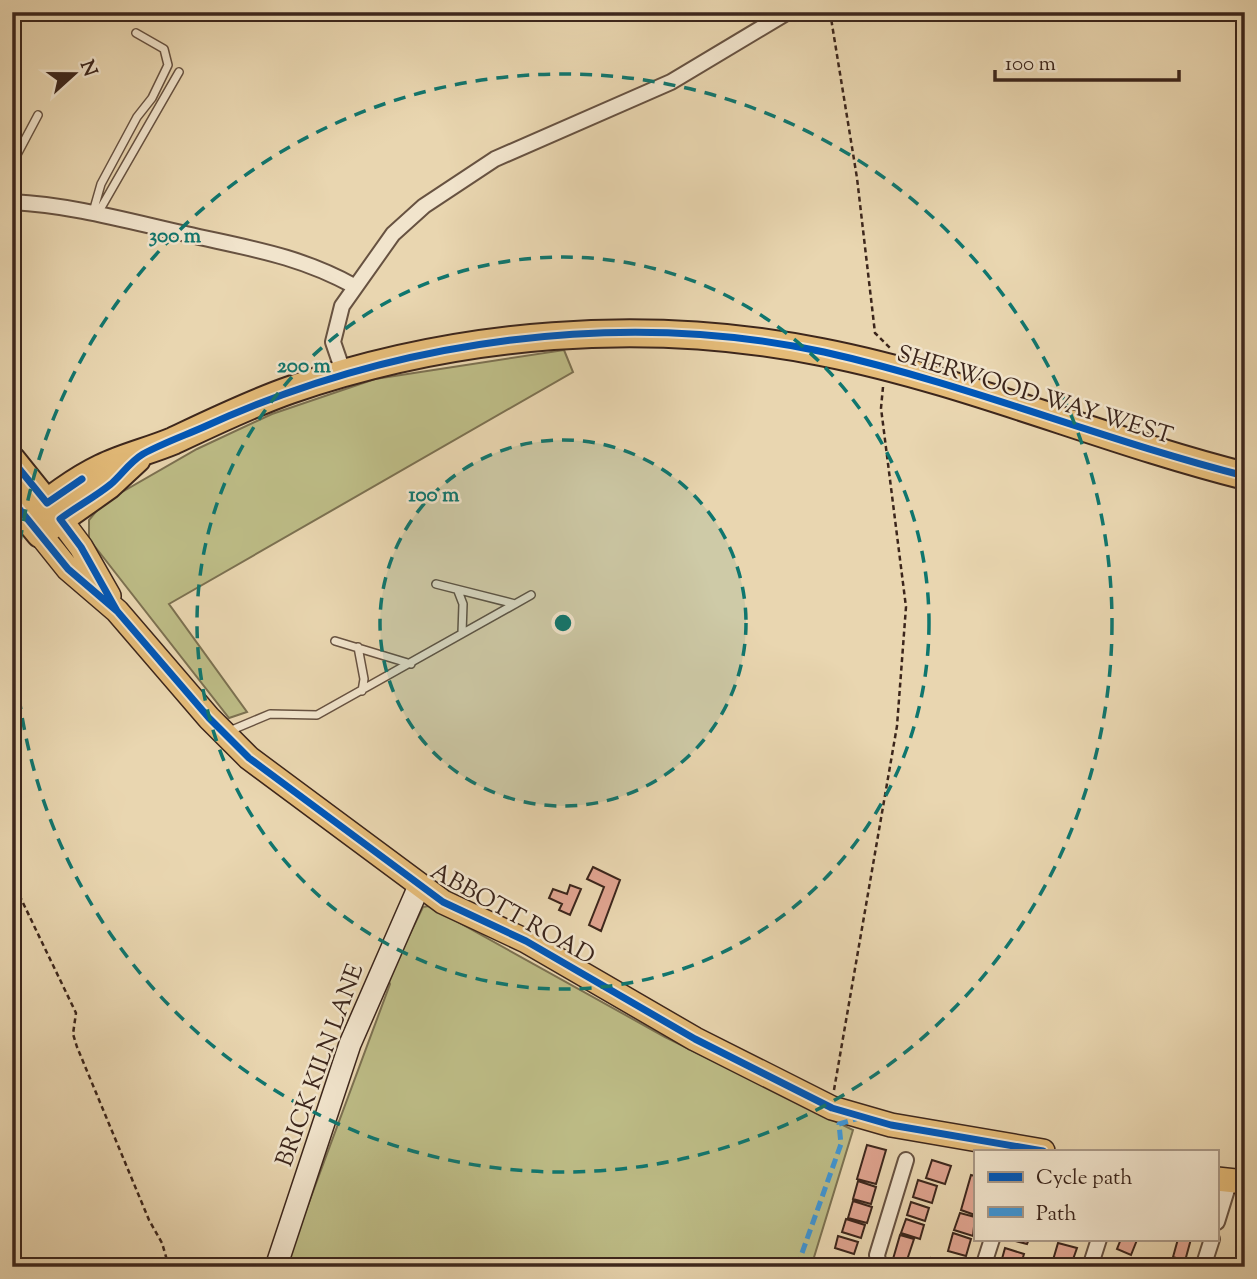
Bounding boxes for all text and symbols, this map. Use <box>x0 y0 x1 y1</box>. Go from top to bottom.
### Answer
north arrow <box>38 38 108 108</box>
scale bar <box>995 38 1178 82</box>
text: 100 m <box>1005 50 1056 80</box>
text: N <box>72 57 103 81</box>
text: 300 m <box>149 222 202 252</box>
street label: SHERWOOD WAY WEST <box>892 338 1177 454</box>
text: 200 m <box>277 352 332 382</box>
text: 100 m <box>409 481 460 511</box>
centre of rings <box>551 611 575 635</box>
street label: ABBOTT ROAD <box>424 855 600 974</box>
street label: BRICK KILN LANE <box>268 959 374 1172</box>
legend <box>974 1150 1218 1240</box>
text: Cycle path <box>1036 1164 1133 1194</box>
text: Path <box>1036 1200 1077 1230</box>

